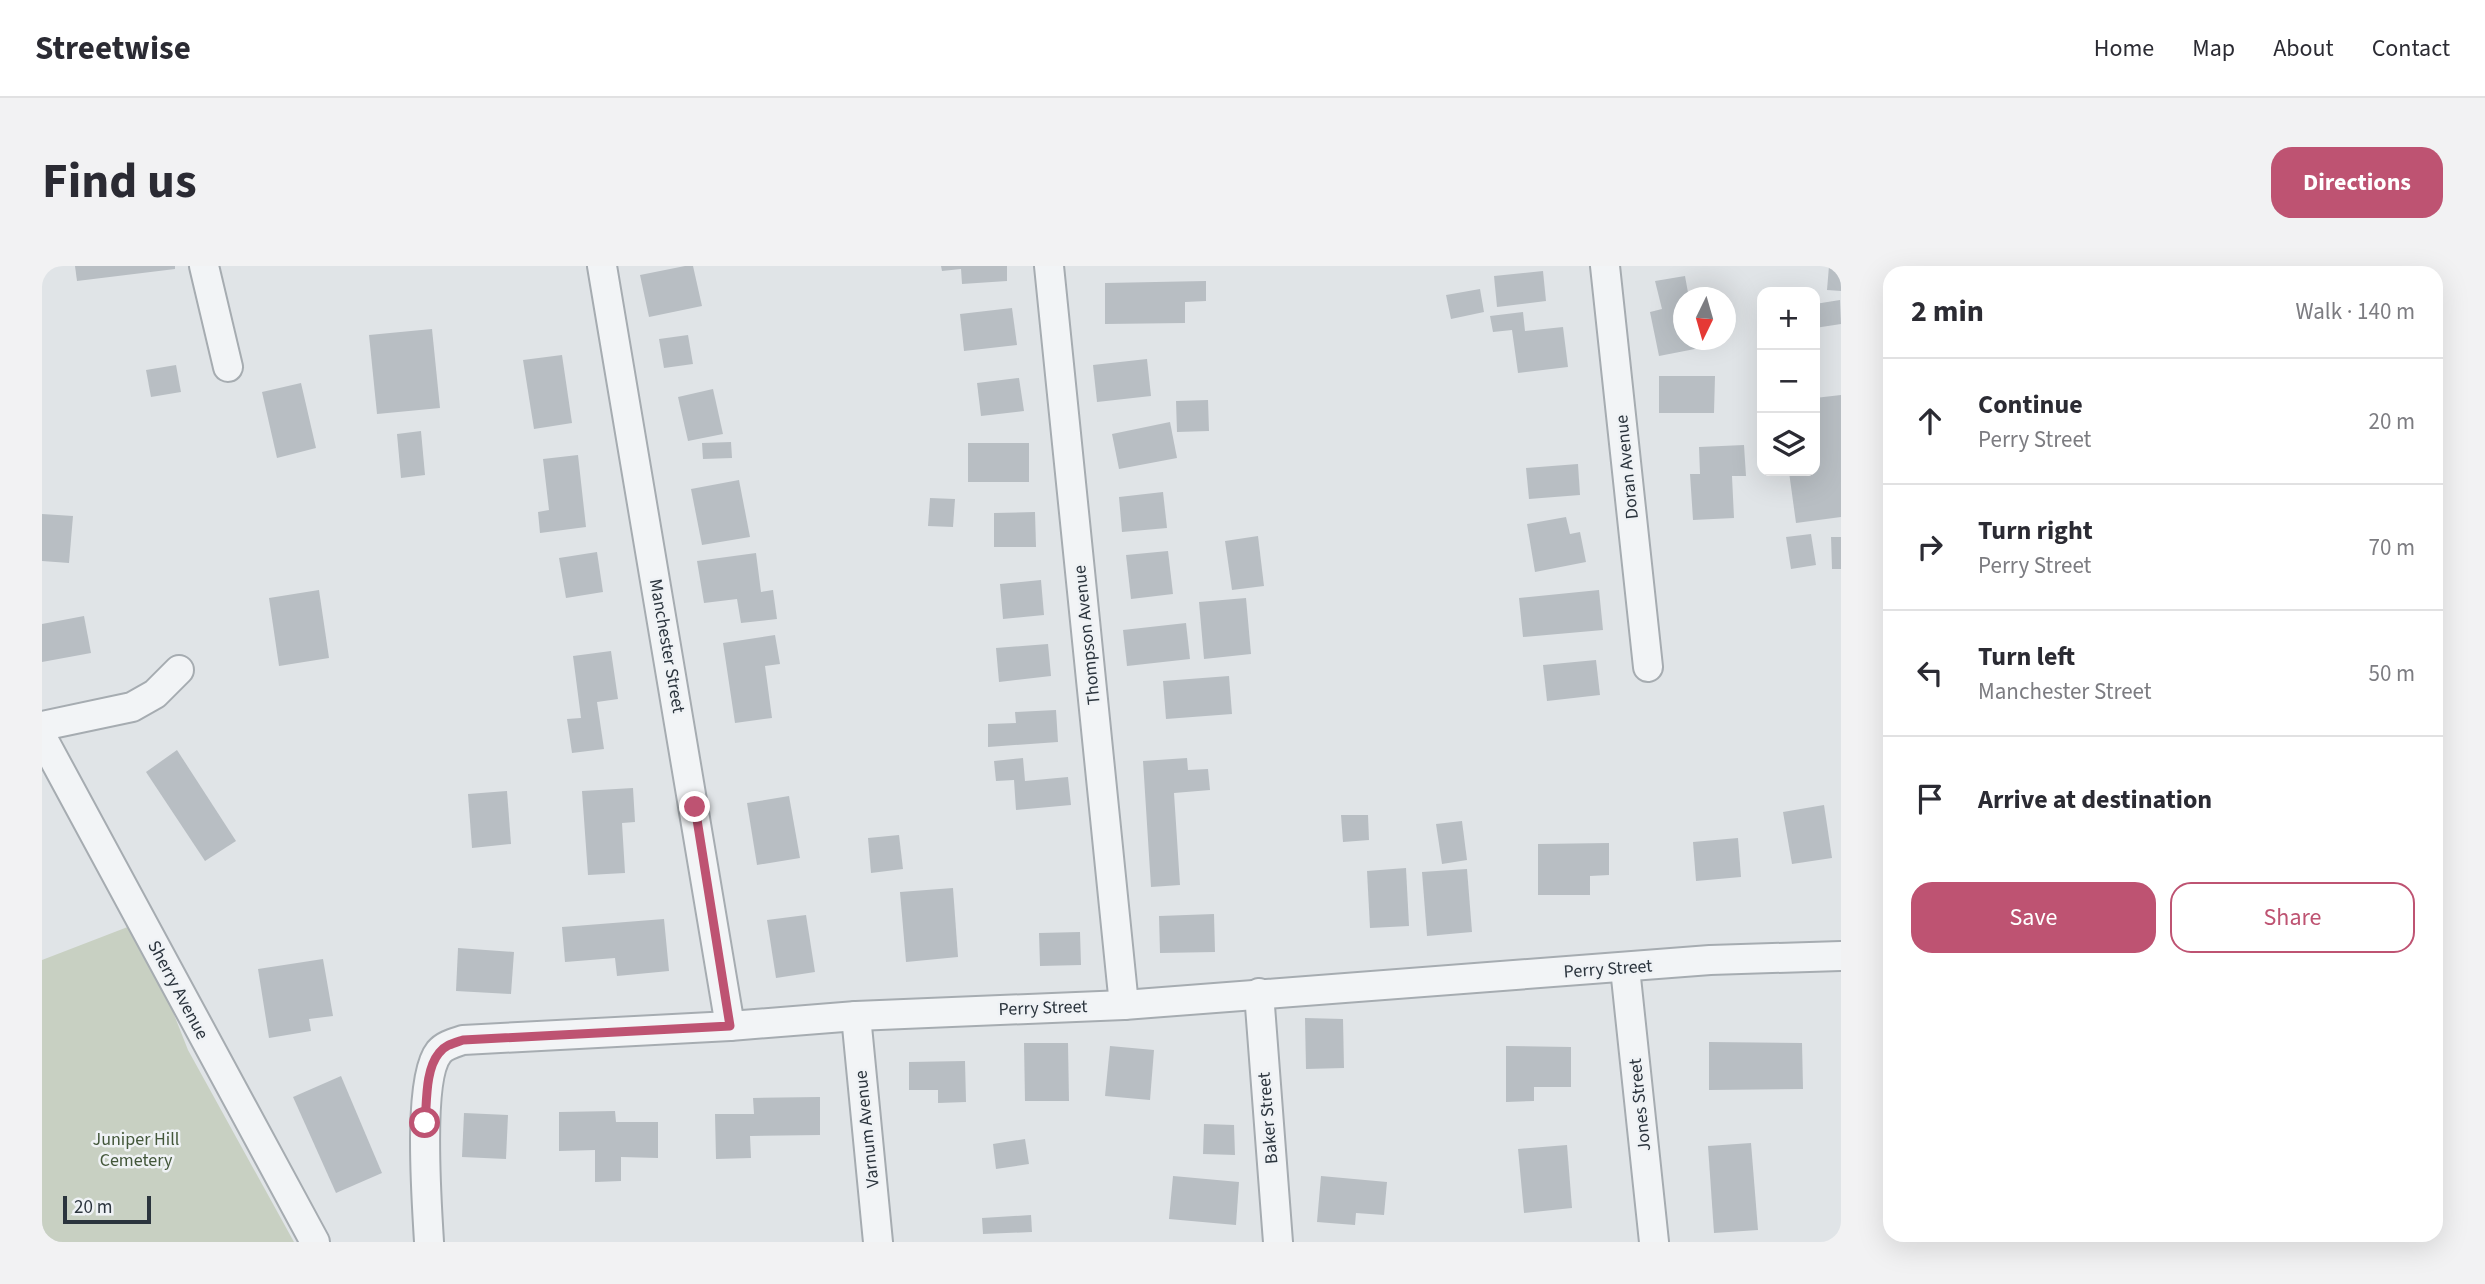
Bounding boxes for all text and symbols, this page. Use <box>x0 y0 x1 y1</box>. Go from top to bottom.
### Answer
text: Streetwise <box>35 25 191 72</box>
text: Home <box>2094 31 2154 66</box>
text: Map <box>2192 31 2235 66</box>
text: About <box>2273 31 2334 66</box>
text: Contact <box>2372 31 2450 66</box>
text: Find us <box>42 147 197 217</box>
button: Directions <box>2271 147 2443 218</box>
north arrow <box>1673 287 1736 350</box>
map controls <box>1757 287 1820 476</box>
button: + <box>1757 287 1820 350</box>
text: 2 min <box>1911 290 1984 333</box>
text: Walk · 140 m <box>2296 295 2415 328</box>
button: − <box>1757 350 1820 413</box>
text: Continue <box>1978 386 2083 423</box>
icon: ahead <box>1911 402 1949 440</box>
text: 20 m <box>2368 405 2415 438</box>
button: layers <box>1757 413 1820 476</box>
street label: Doran Avenue <box>1609 414 1645 520</box>
text: Perry Street <box>1978 423 2091 456</box>
text: Turn right <box>1978 512 2093 549</box>
icon: right <box>1911 528 1949 566</box>
text: 70 m <box>2368 531 2415 564</box>
text: Perry Street <box>1978 549 2091 582</box>
street label: Thompson Avenue <box>1067 564 1107 706</box>
street label: Manchester Street <box>643 577 691 715</box>
text: Turn left <box>1978 638 2075 675</box>
icon: left <box>1911 654 1949 692</box>
text: 50 m <box>2368 657 2415 690</box>
text: Manchester Street <box>1978 675 2152 708</box>
icon: arrive <box>1911 780 1949 818</box>
text: Arrive at destination <box>1978 781 2212 818</box>
route end <box>679 791 710 822</box>
button: Save <box>1911 882 2156 953</box>
button: Share <box>2170 882 2415 953</box>
street label: Sherry Avenue <box>141 936 215 1044</box>
street label: Perry Street <box>1563 953 1653 985</box>
street label: Perry Street <box>998 994 1088 1022</box>
street label: Jones Street <box>1623 1057 1657 1153</box>
street label: Varnum Avenue <box>848 1069 886 1189</box>
street label: Baker Street <box>1252 1071 1284 1165</box>
route start <box>409 1107 440 1138</box>
park label: Juniper Hill Cemetery <box>93 1127 179 1173</box>
scale bar <box>63 1193 150 1225</box>
text: 20 m <box>74 1194 112 1221</box>

